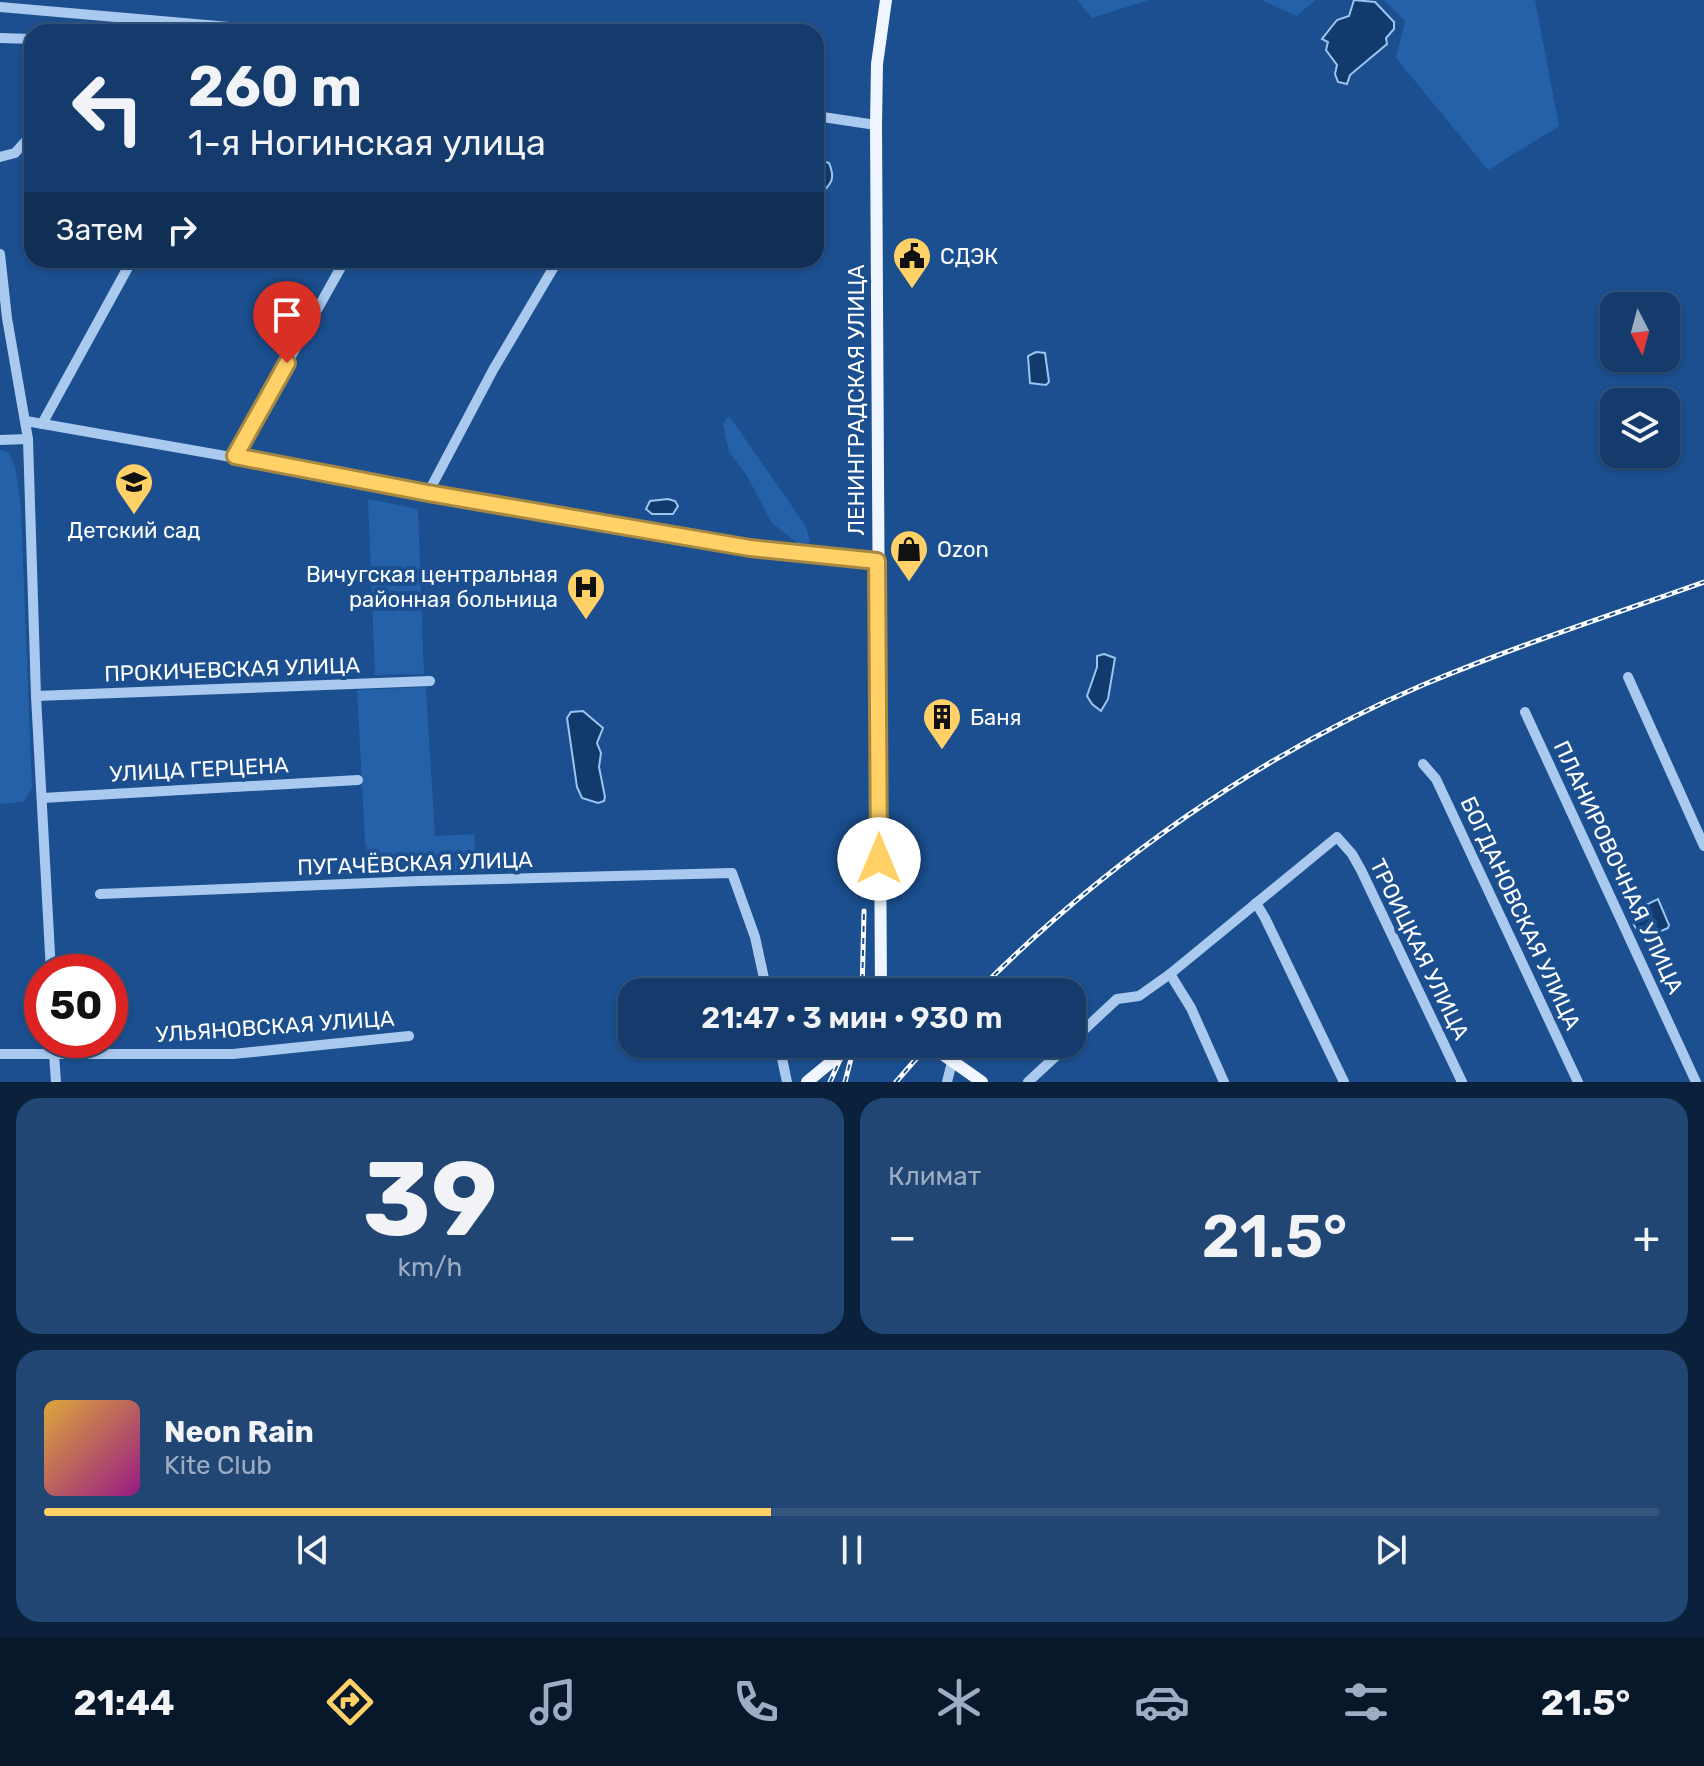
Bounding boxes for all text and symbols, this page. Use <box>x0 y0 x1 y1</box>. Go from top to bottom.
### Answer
text: 260 m <box>188 54 362 120</box>
icon: left <box>56 56 160 160</box>
text: 1-я Ногинская улица <box>188 121 546 164</box>
icon: right <box>160 208 204 252</box>
text: Затем <box>56 212 144 248</box>
public building icon: СДЭК <box>891 235 933 290</box>
place label: СДЭК <box>940 243 998 270</box>
street label: ЛЕНИНГРАДСКАЯ УЛИЦА <box>843 264 870 535</box>
pin <box>253 281 321 363</box>
north arrow <box>1600 292 1680 372</box>
map controls <box>1600 292 1680 468</box>
icon: arrive <box>265 293 309 337</box>
button: layers <box>1600 388 1680 468</box>
school or university icon: Детский сад <box>113 461 155 516</box>
place label: Детский сад <box>68 517 200 544</box>
shop icon: Ozon <box>888 528 930 583</box>
place label: Ozon <box>937 536 989 563</box>
place label: Вичугская центральная районная больница <box>306 561 558 613</box>
hospital icon: Вичугская центральная районная больница <box>565 566 607 621</box>
street label: ПРОКИЧЕВСКАЯ УЛИЦА <box>104 652 361 687</box>
building icon: Баня <box>921 696 963 751</box>
place label: Баня <box>970 704 1022 731</box>
street label: ПЛАНИРОВОЧНАЯ УЛИЦА <box>1548 736 1689 998</box>
street label: УЛИЦА ГЕРЦЕНА <box>109 751 290 788</box>
street label: БОГДАНОВСКАЯ УЛИЦА <box>1455 792 1587 1034</box>
position arrow <box>837 817 921 901</box>
street label: ПУГАЧЁВСКАЯ УЛИЦА <box>297 846 534 881</box>
street label: ТРОИЦКАЯ УЛИЦА <box>1364 854 1475 1044</box>
speed limit sign: 50 <box>24 954 128 1058</box>
text: 21:47 · 3 мин · 930 m <box>701 1000 1003 1036</box>
street label: УЛЬЯНОВСКАЯ УЛИЦА <box>155 1005 396 1048</box>
text: 39 <box>362 1138 498 1261</box>
text: Климат <box>888 1161 981 1192</box>
text: 21.5° <box>1202 1201 1347 1272</box>
text: − <box>888 1211 917 1263</box>
text: + <box>1633 1211 1660 1263</box>
text: km/h <box>398 1252 462 1283</box>
text: Neon Rain <box>164 1414 314 1450</box>
text: Kite Club <box>164 1450 272 1481</box>
icon: previous <box>291 1528 335 1572</box>
icon: pause <box>830 1528 874 1572</box>
icon: next <box>1369 1528 1413 1572</box>
icon: directions <box>322 1674 378 1730</box>
icon: music <box>525 1674 581 1730</box>
icon: phone <box>728 1674 784 1730</box>
icon: climate <box>931 1674 987 1730</box>
icon: car <box>1134 1674 1190 1730</box>
icon: filters <box>1338 1674 1394 1730</box>
text: 21:44 <box>74 1681 175 1724</box>
text: 21.5° <box>1541 1681 1630 1724</box>

